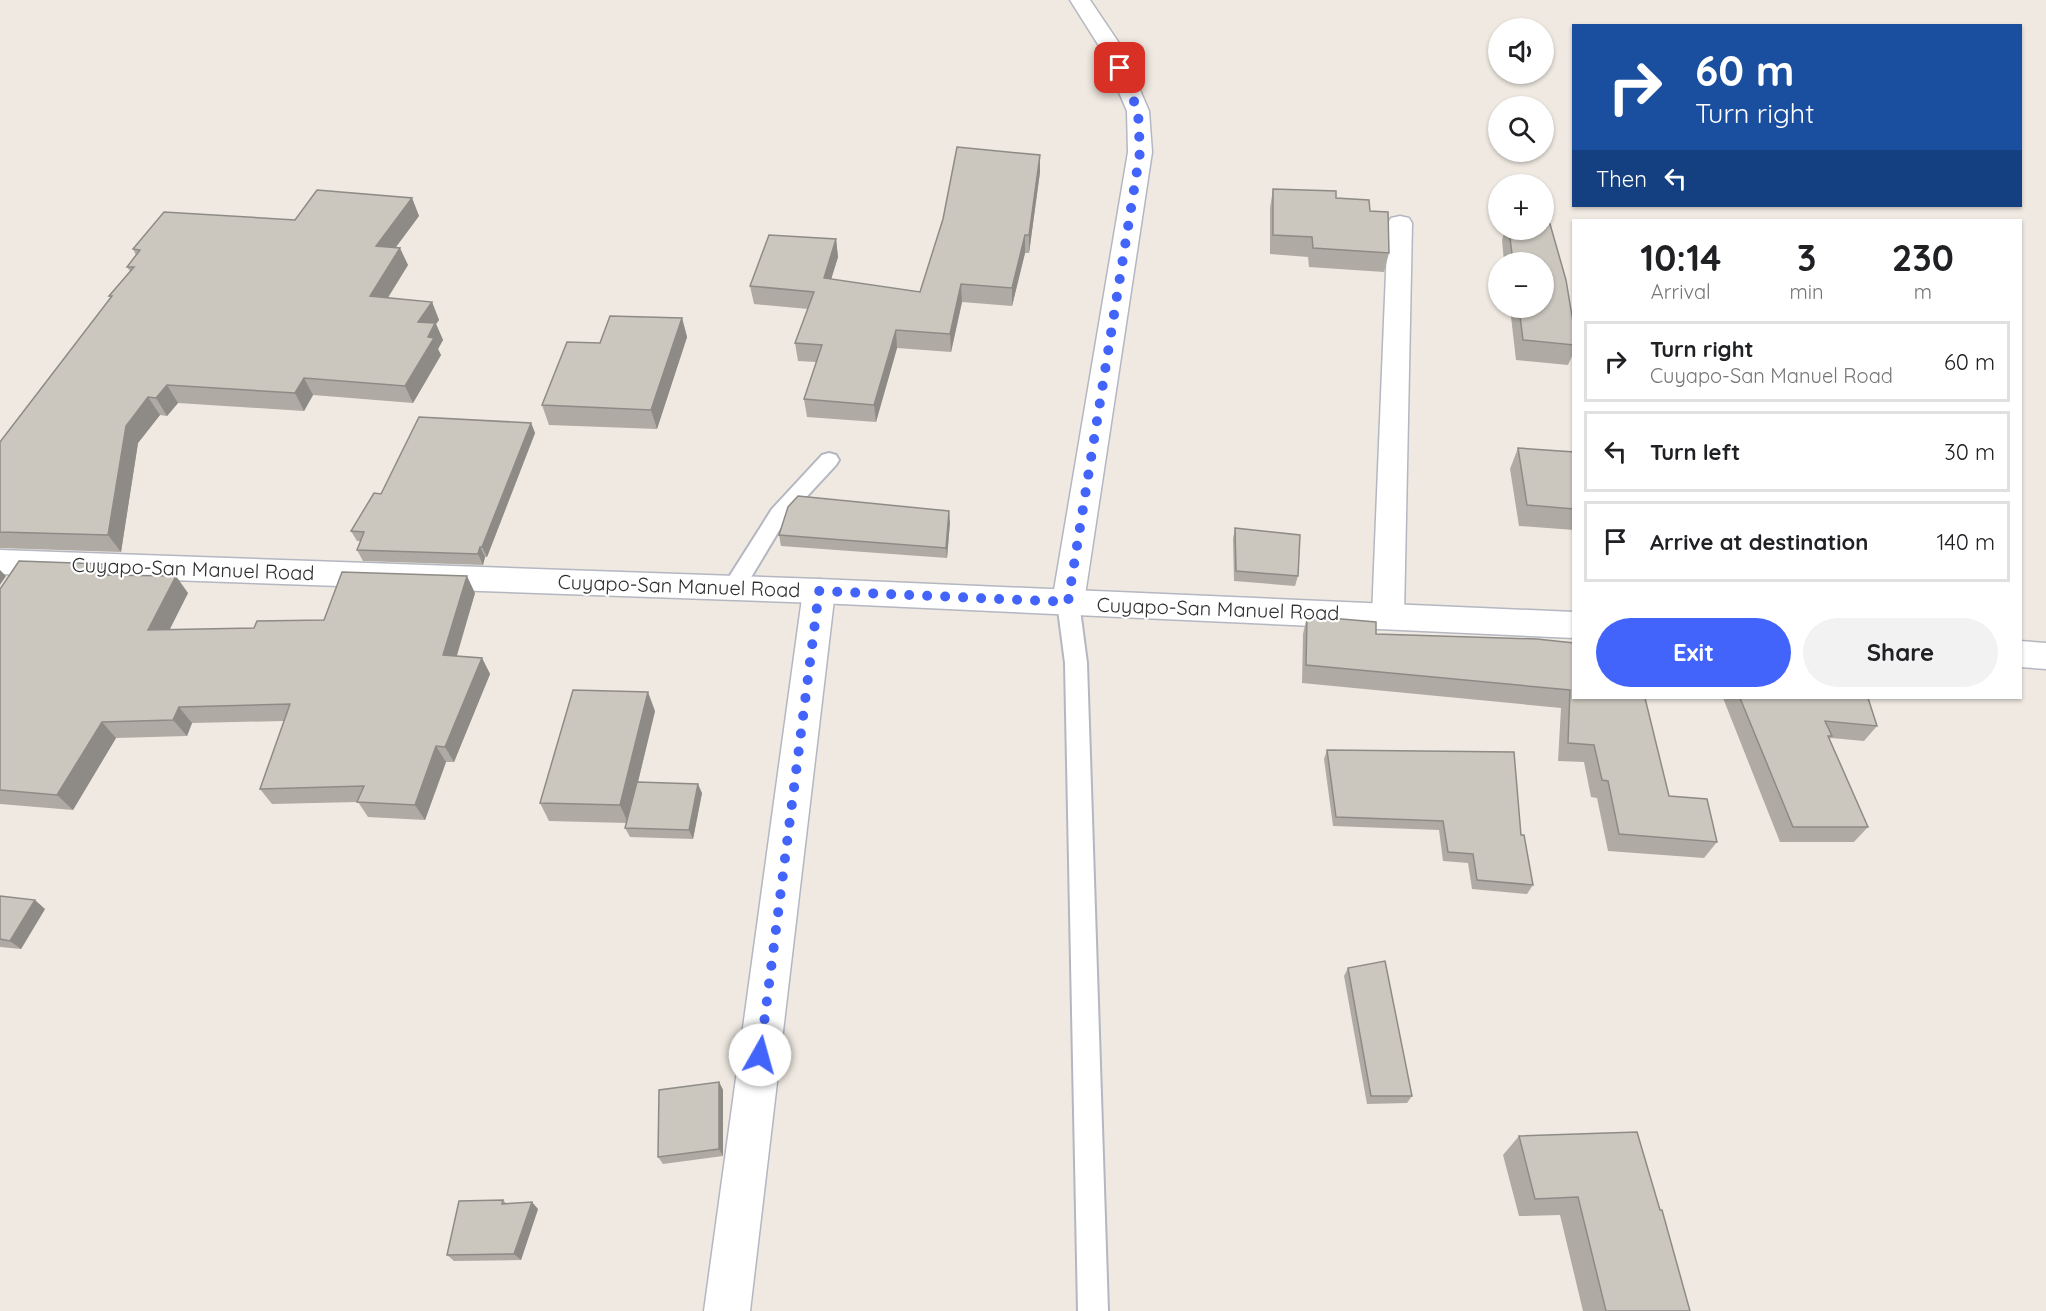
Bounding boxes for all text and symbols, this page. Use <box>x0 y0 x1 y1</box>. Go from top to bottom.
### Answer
map controls <box>1488 18 1554 318</box>
button: sound <box>1488 18 1554 84</box>
pin <box>1094 42 1145 93</box>
text: 60 m <box>1695 44 1795 97</box>
icon: right <box>1596 48 1674 126</box>
icon: arrive <box>1103 51 1136 84</box>
button: search <box>1488 96 1554 162</box>
text: Turn right <box>1695 96 1814 130</box>
icon: left <box>1659 162 1692 195</box>
text: Then <box>1596 165 1647 193</box>
button: + <box>1488 174 1554 240</box>
text: 10:14 <box>1640 235 1721 280</box>
text: 3 <box>1797 235 1816 280</box>
text: 230 <box>1892 235 1954 280</box>
button: − <box>1488 252 1554 318</box>
text: Arrival <box>1651 279 1711 304</box>
text: min <box>1790 279 1824 304</box>
text: m <box>1914 279 1932 304</box>
text: Turn right <box>1650 335 1754 363</box>
icon: right <box>1599 345 1632 378</box>
text: 60 m <box>1944 348 1995 376</box>
text: Cuyapo-San Manuel Road <box>1650 363 1893 388</box>
icon: left <box>1599 435 1632 468</box>
text: Turn left <box>1650 438 1740 466</box>
text: 30 m <box>1944 438 1995 466</box>
icon: arrive <box>1599 525 1632 558</box>
text: Arrive at destination <box>1650 528 1868 556</box>
text: 140 m <box>1936 528 1995 556</box>
street label: Cuyapo-San Manuel Road <box>71 552 315 585</box>
street label: Cuyapo-San Manuel Road <box>557 569 801 602</box>
street label: Cuyapo-San Manuel Road <box>1096 592 1340 625</box>
button: Exit <box>1596 618 1791 687</box>
button: Share <box>1803 618 1998 687</box>
position arrow <box>728 1023 792 1087</box>

